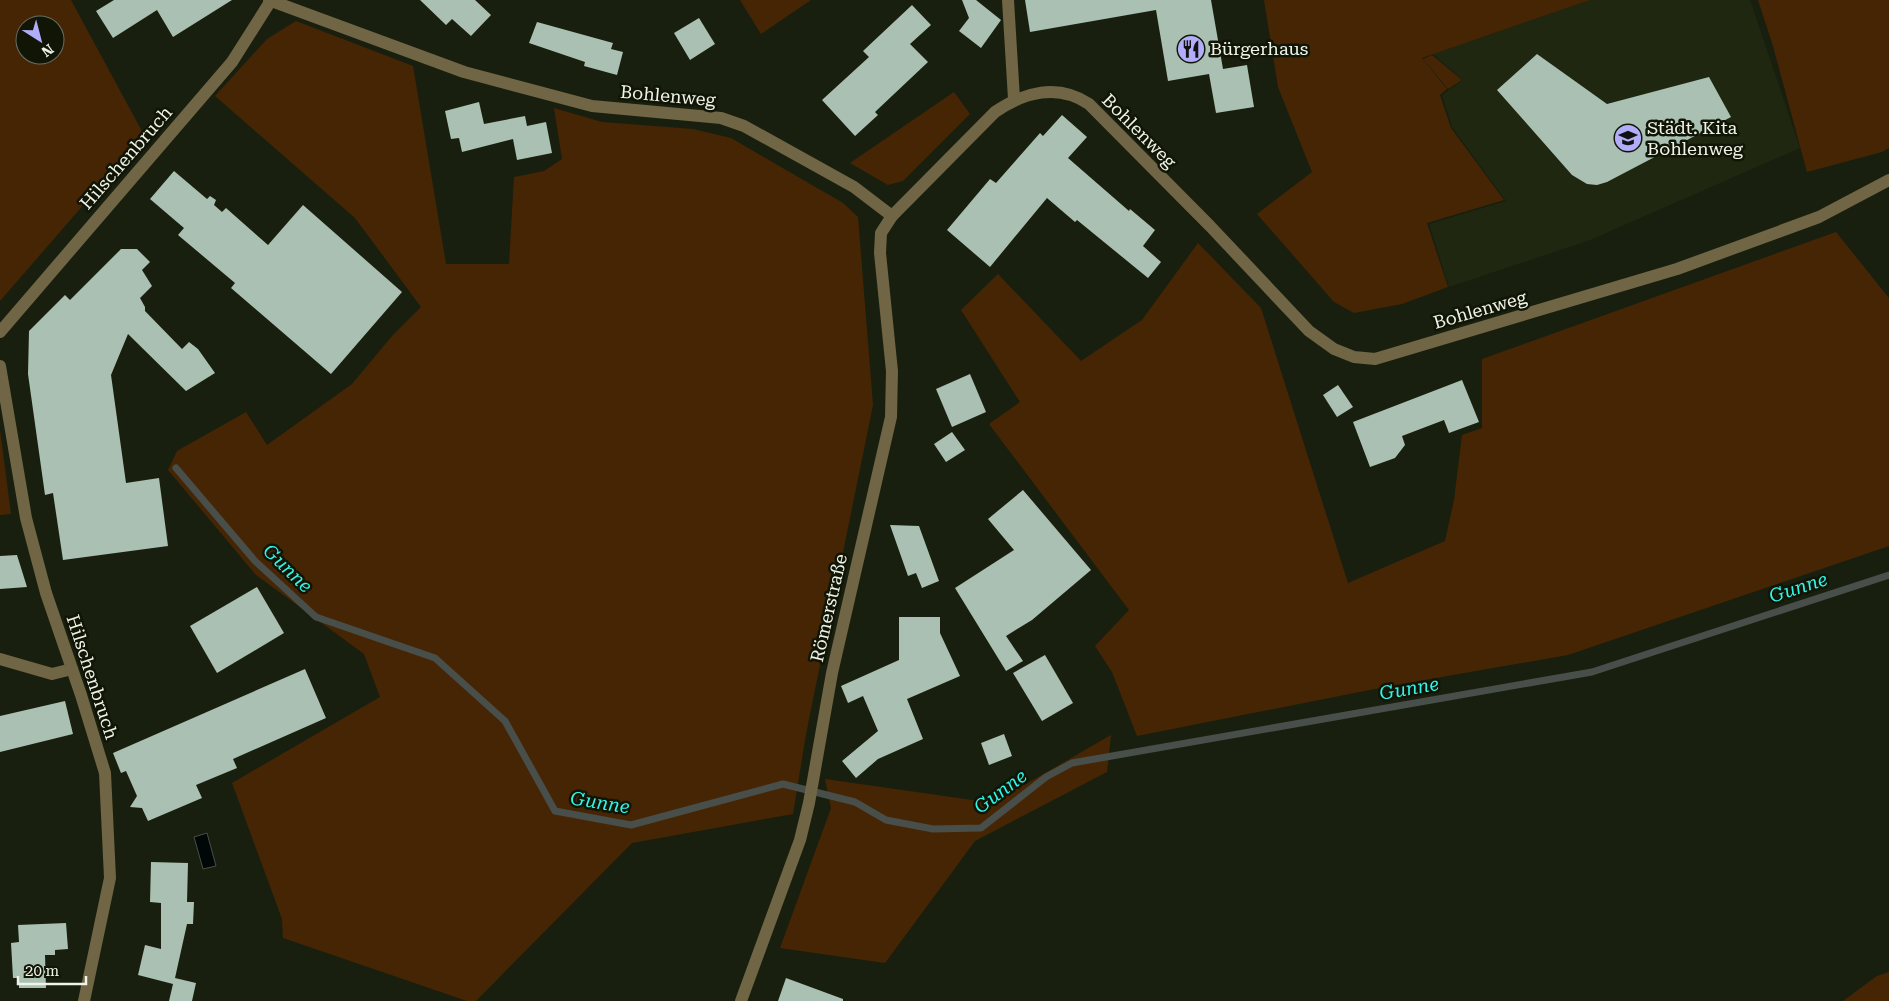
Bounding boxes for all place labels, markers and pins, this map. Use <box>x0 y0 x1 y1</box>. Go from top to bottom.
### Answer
restaurant icon: Bürgerhaus <box>1176 34 1206 64</box>
place label: Bürgerhaus <box>1210 38 1308 59</box>
place label: Städt. Kita Bohlenweg <box>1647 117 1744 159</box>
school or university icon: Städt. Kita Bohlenweg <box>1613 123 1643 153</box>

